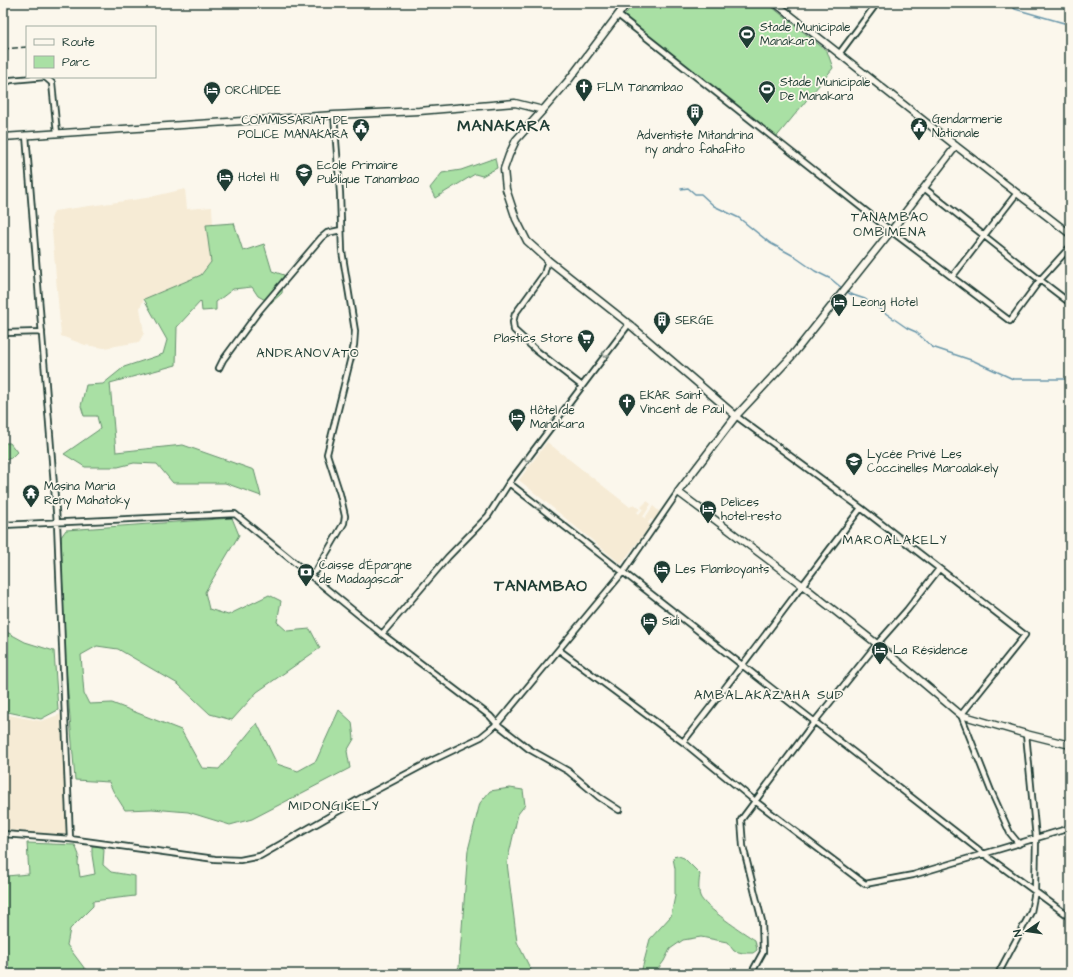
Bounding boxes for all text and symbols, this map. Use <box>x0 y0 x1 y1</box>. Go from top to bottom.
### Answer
place label: Stade Municipale Manakara <box>760 19 851 50</box>
sports icon: Stade Municipale Manakara <box>737 24 757 49</box>
legend <box>26 26 156 78</box>
text: Route <box>62 34 95 51</box>
text: Parc <box>62 54 90 71</box>
place label: Stade Municipale De Manakara <box>780 74 871 105</box>
church icon: FLM Tanambao <box>574 77 594 102</box>
place label: FLM Tanambao <box>597 79 683 96</box>
sports icon: Stade Municipale De Manakara <box>757 79 777 104</box>
hotel icon: ORCHIDEE <box>202 80 222 105</box>
place label: ORCHIDEE <box>225 82 281 99</box>
building icon: Adventiste Mitandrina ny andro fahafito <box>685 102 705 127</box>
place label: Gendarmerie Nationale <box>932 111 1003 142</box>
place label: COMMISSARIAT DE POLICE MANAKARA <box>238 112 348 143</box>
district label: MANAKARA <box>457 115 551 137</box>
public building icon: Gendarmerie Nationale <box>909 116 929 141</box>
public building icon: COMMISSARIAT DE POLICE MANAKARA <box>351 117 371 142</box>
place label: Adventiste Mitandrina ny andro fahafito <box>637 127 753 159</box>
place label: Ecole Primaire Publique Tanambao <box>317 157 420 188</box>
school or university icon: Ecole Primaire Publique Tanambao <box>294 162 314 187</box>
hotel icon: Hotel H1 <box>215 167 235 192</box>
place label: Hotel H1 <box>238 169 279 186</box>
district label: TANAMBAO OMBIMENA <box>851 208 929 241</box>
hotel icon: Leong Hotel <box>829 292 849 317</box>
place label: Leong Hotel <box>852 294 918 312</box>
building icon: SERGE <box>652 310 672 335</box>
place label: SERGE <box>675 312 714 329</box>
supermarket icon: Plastics Store <box>576 328 596 353</box>
place label: Plastics Store <box>494 330 574 347</box>
district label: ANDRANOVATO <box>256 344 360 362</box>
one-way arrow <box>603 351 610 358</box>
place label: EKAR Saint Vincent de Paul <box>640 387 724 418</box>
church icon: EKAR Saint Vincent de Paul <box>617 392 637 417</box>
place label: Hôtel de Manakara <box>530 402 584 433</box>
hotel icon: Hôtel de Manakara <box>507 407 527 432</box>
place label: Lycée Privé Les Coccinelles Maroalakely <box>867 446 999 478</box>
school or university icon: Lycée Privé Les Coccinelles Maroalakely <box>844 451 864 476</box>
one-way arrow <box>525 455 532 462</box>
place label: Masina Maria Reny Mahatoky <box>44 478 130 510</box>
temple icon: Masina Maria Reny Mahatoky <box>21 483 41 508</box>
place label: Delices hotel-resto <box>721 494 782 525</box>
hotel icon: Delices hotel-resto <box>698 499 718 524</box>
one-way arrow <box>536 502 543 509</box>
district label: MAROALAKELY <box>842 531 948 549</box>
place label: Caisse d'Épargne de Madagascar <box>319 557 413 589</box>
hotel icon: Les Flamboyants <box>652 559 672 584</box>
place label: Les Flamboyants <box>675 561 769 579</box>
bank icon: Caisse d'Épargne de Madagascar <box>296 562 316 587</box>
district label: TANAMBAO <box>493 575 588 597</box>
hotel icon: Sidi <box>639 611 659 636</box>
place label: Sidi <box>662 613 680 630</box>
hotel icon: La Résidence <box>870 640 890 665</box>
place label: La Résidence <box>893 642 968 659</box>
district label: AMBALAKAZAHA SUD <box>694 686 844 704</box>
district label: MIDONGIKELY <box>288 797 380 815</box>
north arrow <box>1007 911 1047 951</box>
text: N <box>1010 928 1026 938</box>

